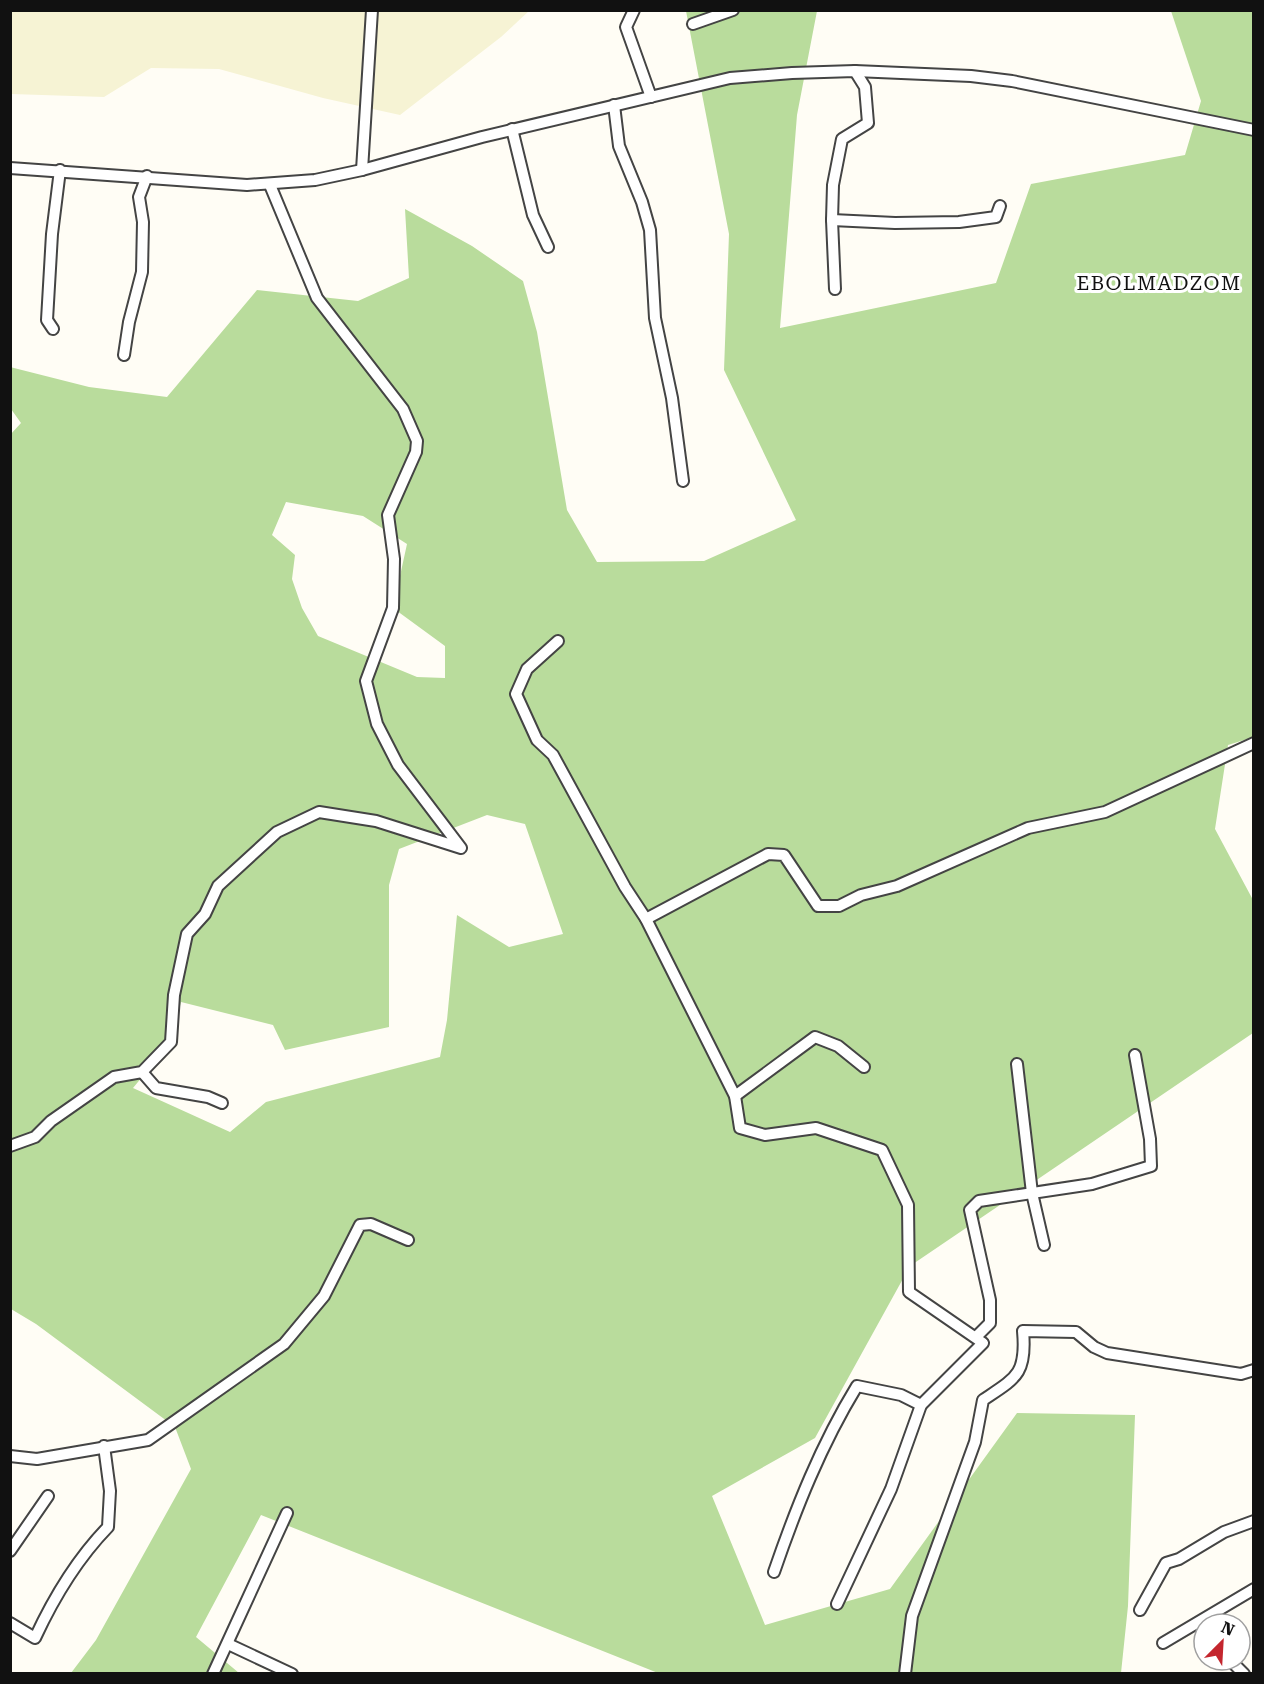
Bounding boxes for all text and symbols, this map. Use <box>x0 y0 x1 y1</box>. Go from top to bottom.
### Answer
district label: EBOLMADZOM <box>1076 271 1242 295</box>
north arrow <box>1192 1612 1252 1672</box>
text: N <box>1218 1618 1237 1640</box>

